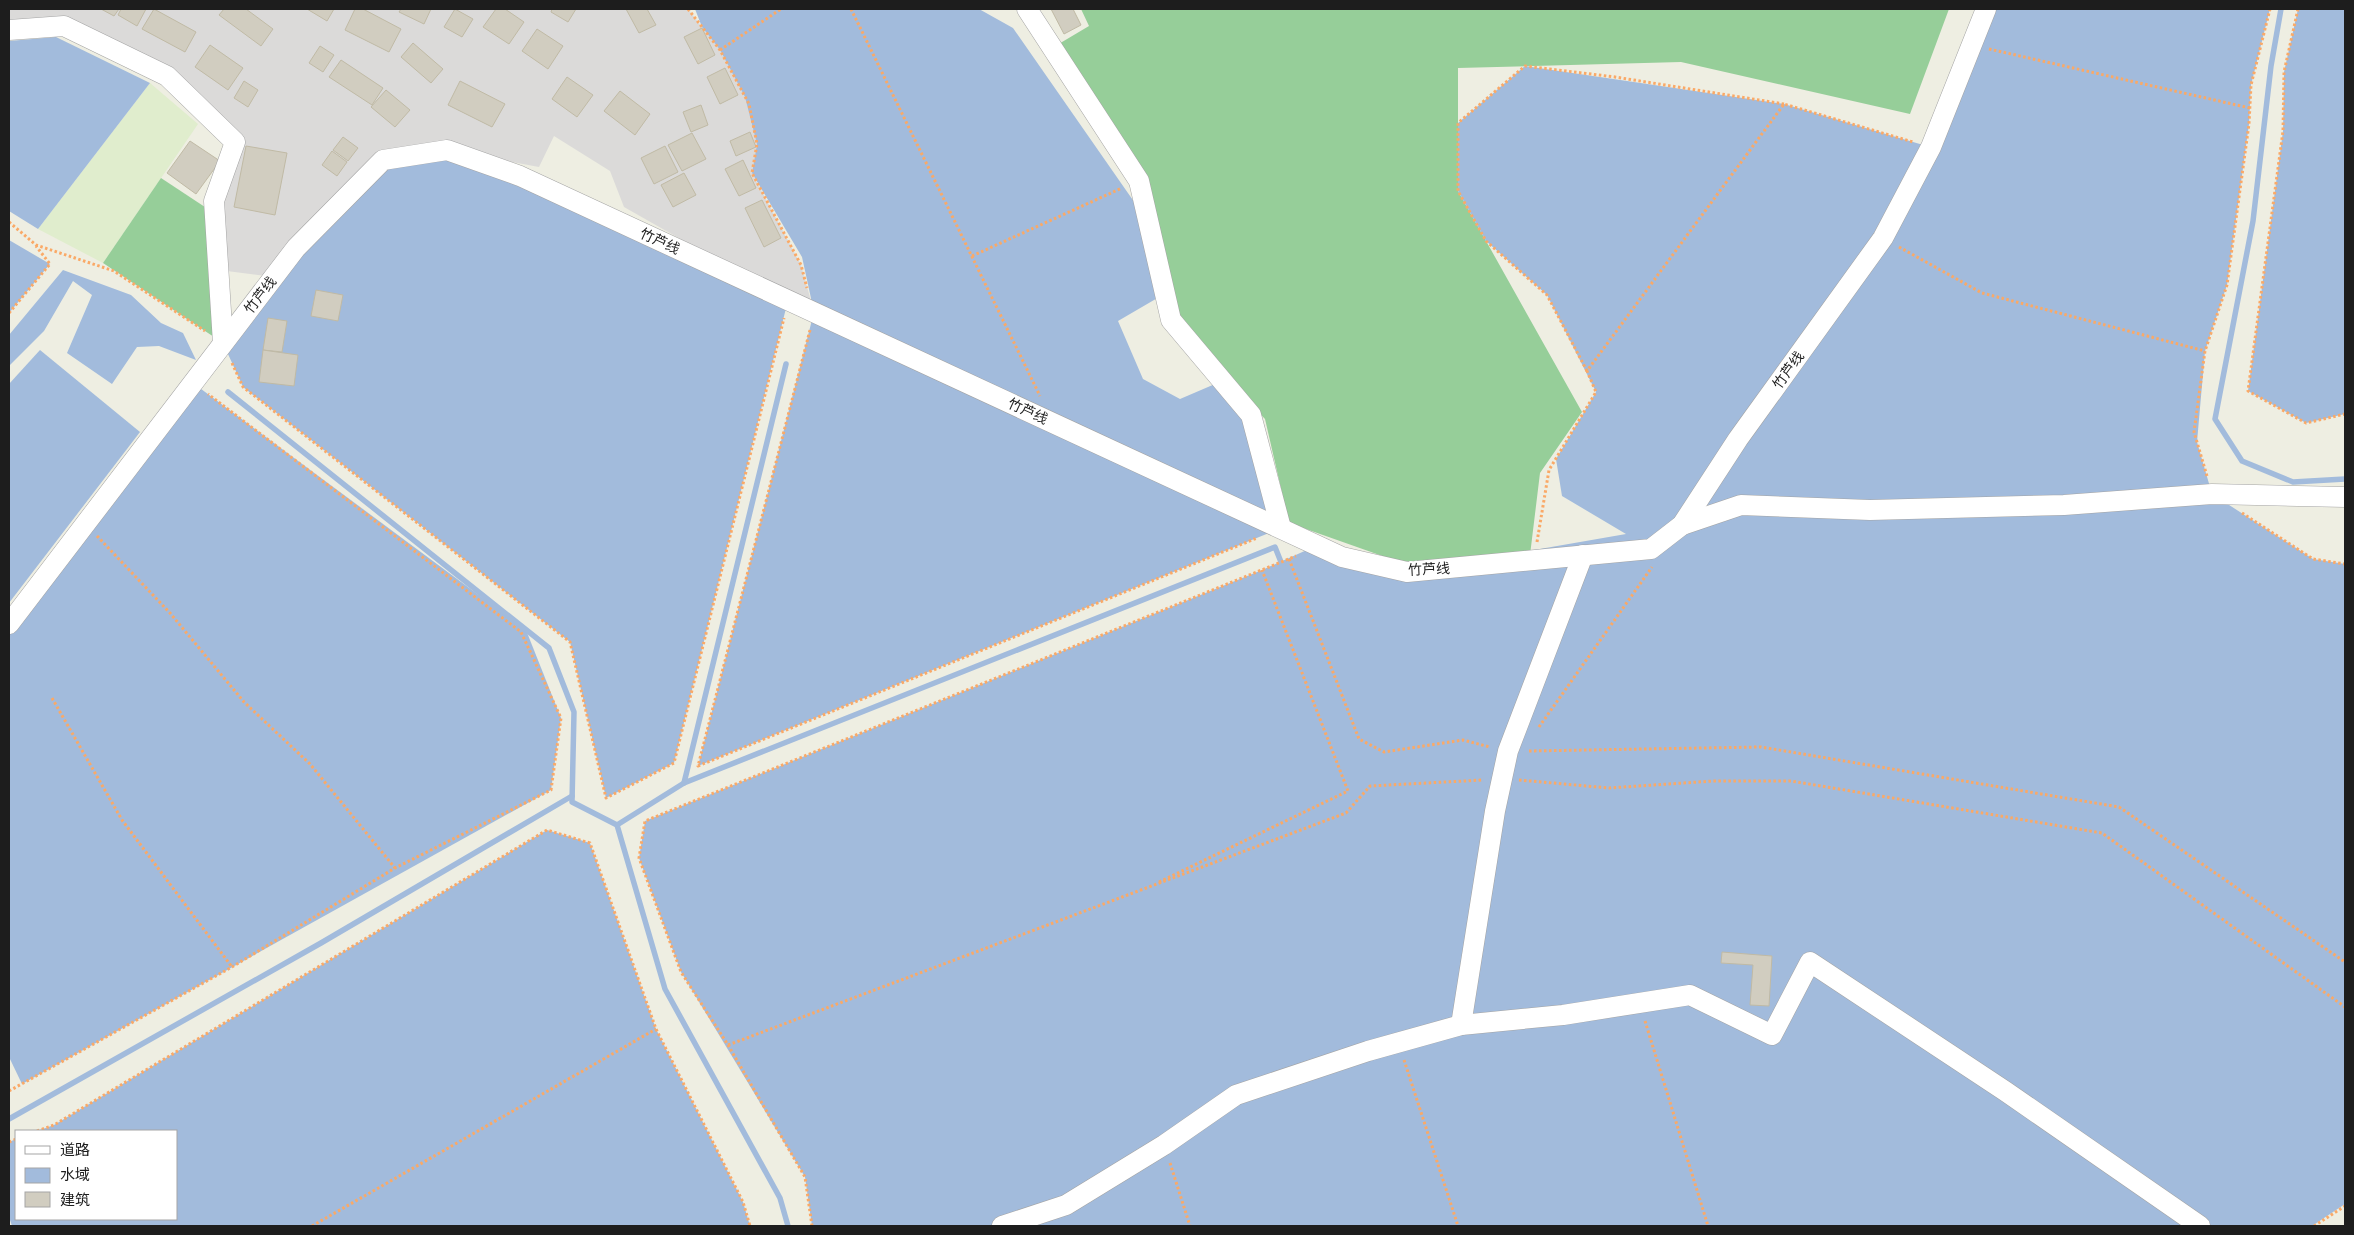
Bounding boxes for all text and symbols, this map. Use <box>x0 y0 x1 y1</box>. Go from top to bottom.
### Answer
street label: 竹芦线 <box>637 224 683 258</box>
street label: 竹芦线 <box>240 273 280 317</box>
street label: 竹芦线 <box>1768 348 1808 392</box>
street label: 竹芦线 <box>1005 394 1051 428</box>
street label: 竹芦线 <box>1408 559 1450 579</box>
legend <box>15 1130 178 1220</box>
text: 道路 <box>60 1140 90 1159</box>
text: 水域 <box>60 1165 90 1184</box>
text: 建筑 <box>60 1190 90 1209</box>

